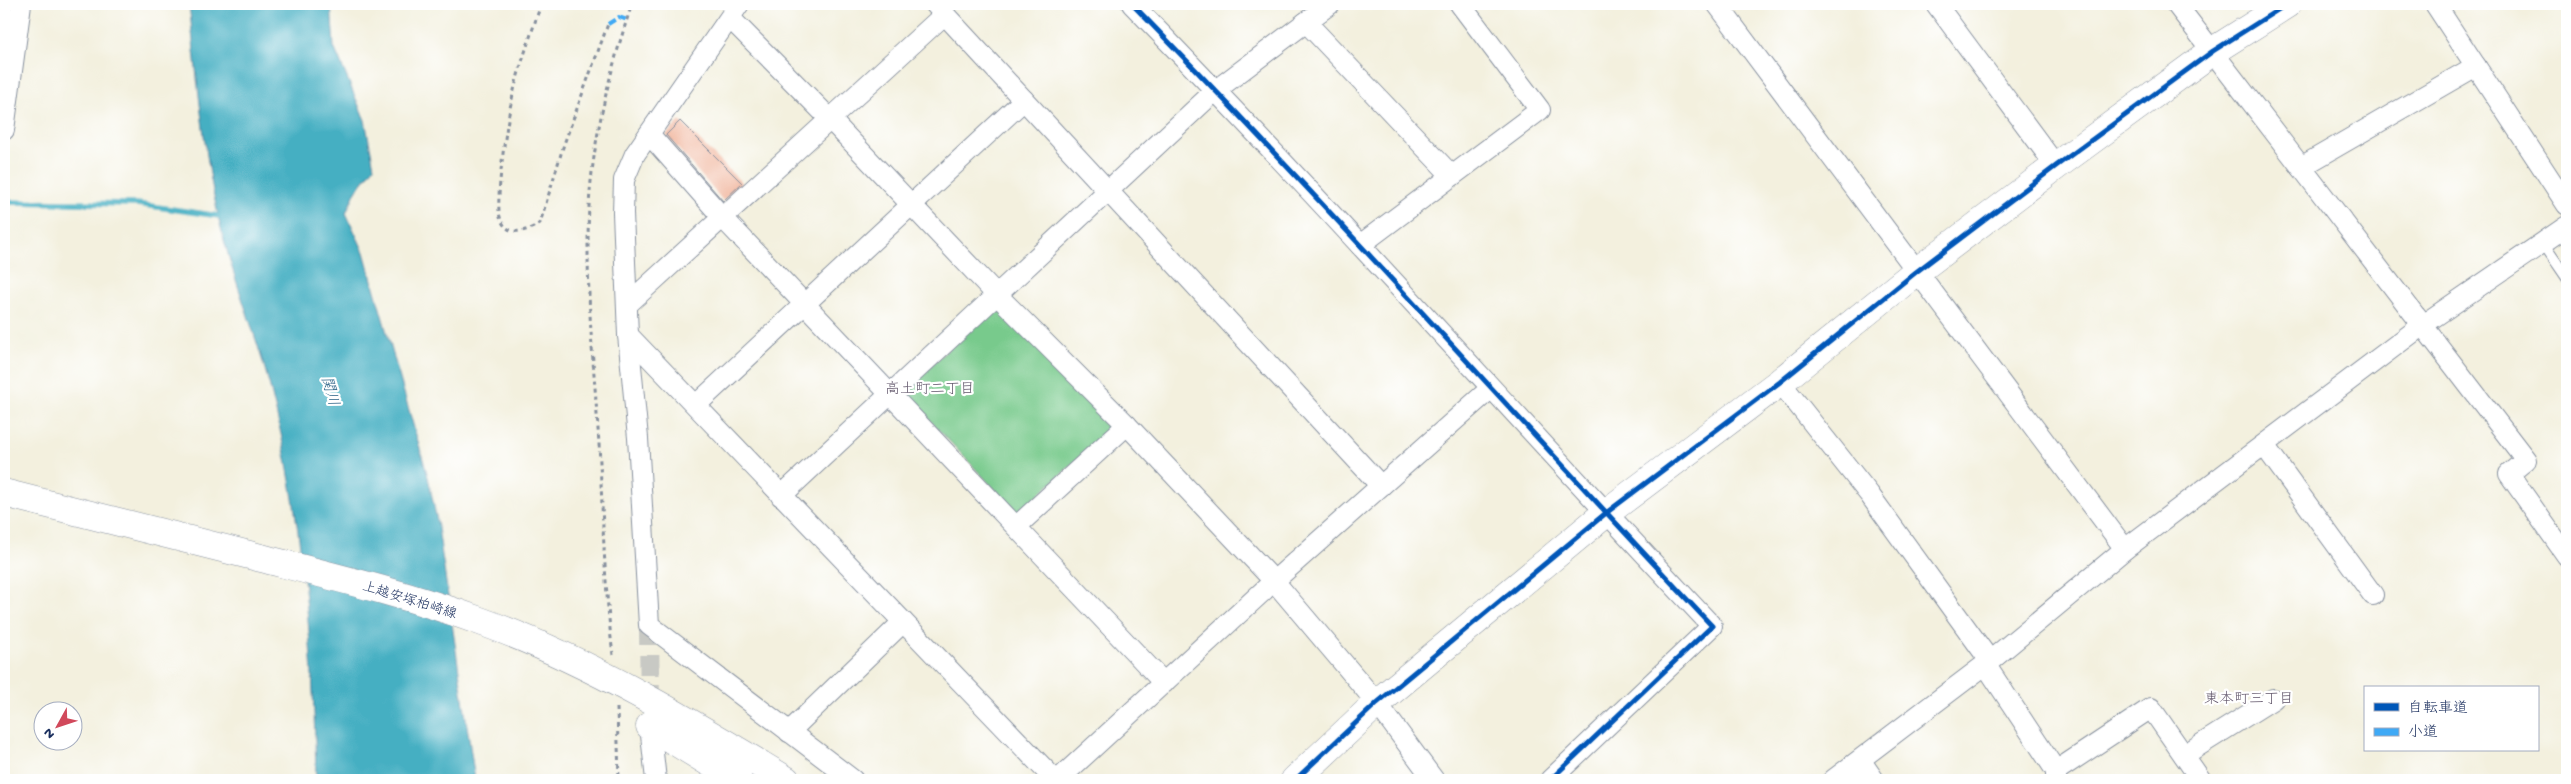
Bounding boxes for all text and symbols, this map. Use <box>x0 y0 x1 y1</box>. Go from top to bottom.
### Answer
water label: 関川 <box>316 375 342 408</box>
district label: 高土町二丁目 <box>885 380 975 399</box>
street label: 上越安塚柏崎線 <box>360 579 459 624</box>
legend <box>2364 686 2538 752</box>
district label: 東本町三丁目 <box>2204 690 2294 709</box>
text: 自転車道 <box>2408 699 2468 718</box>
north arrow <box>32 702 82 752</box>
text: N <box>41 724 59 742</box>
text: 小道 <box>2408 724 2438 742</box>

